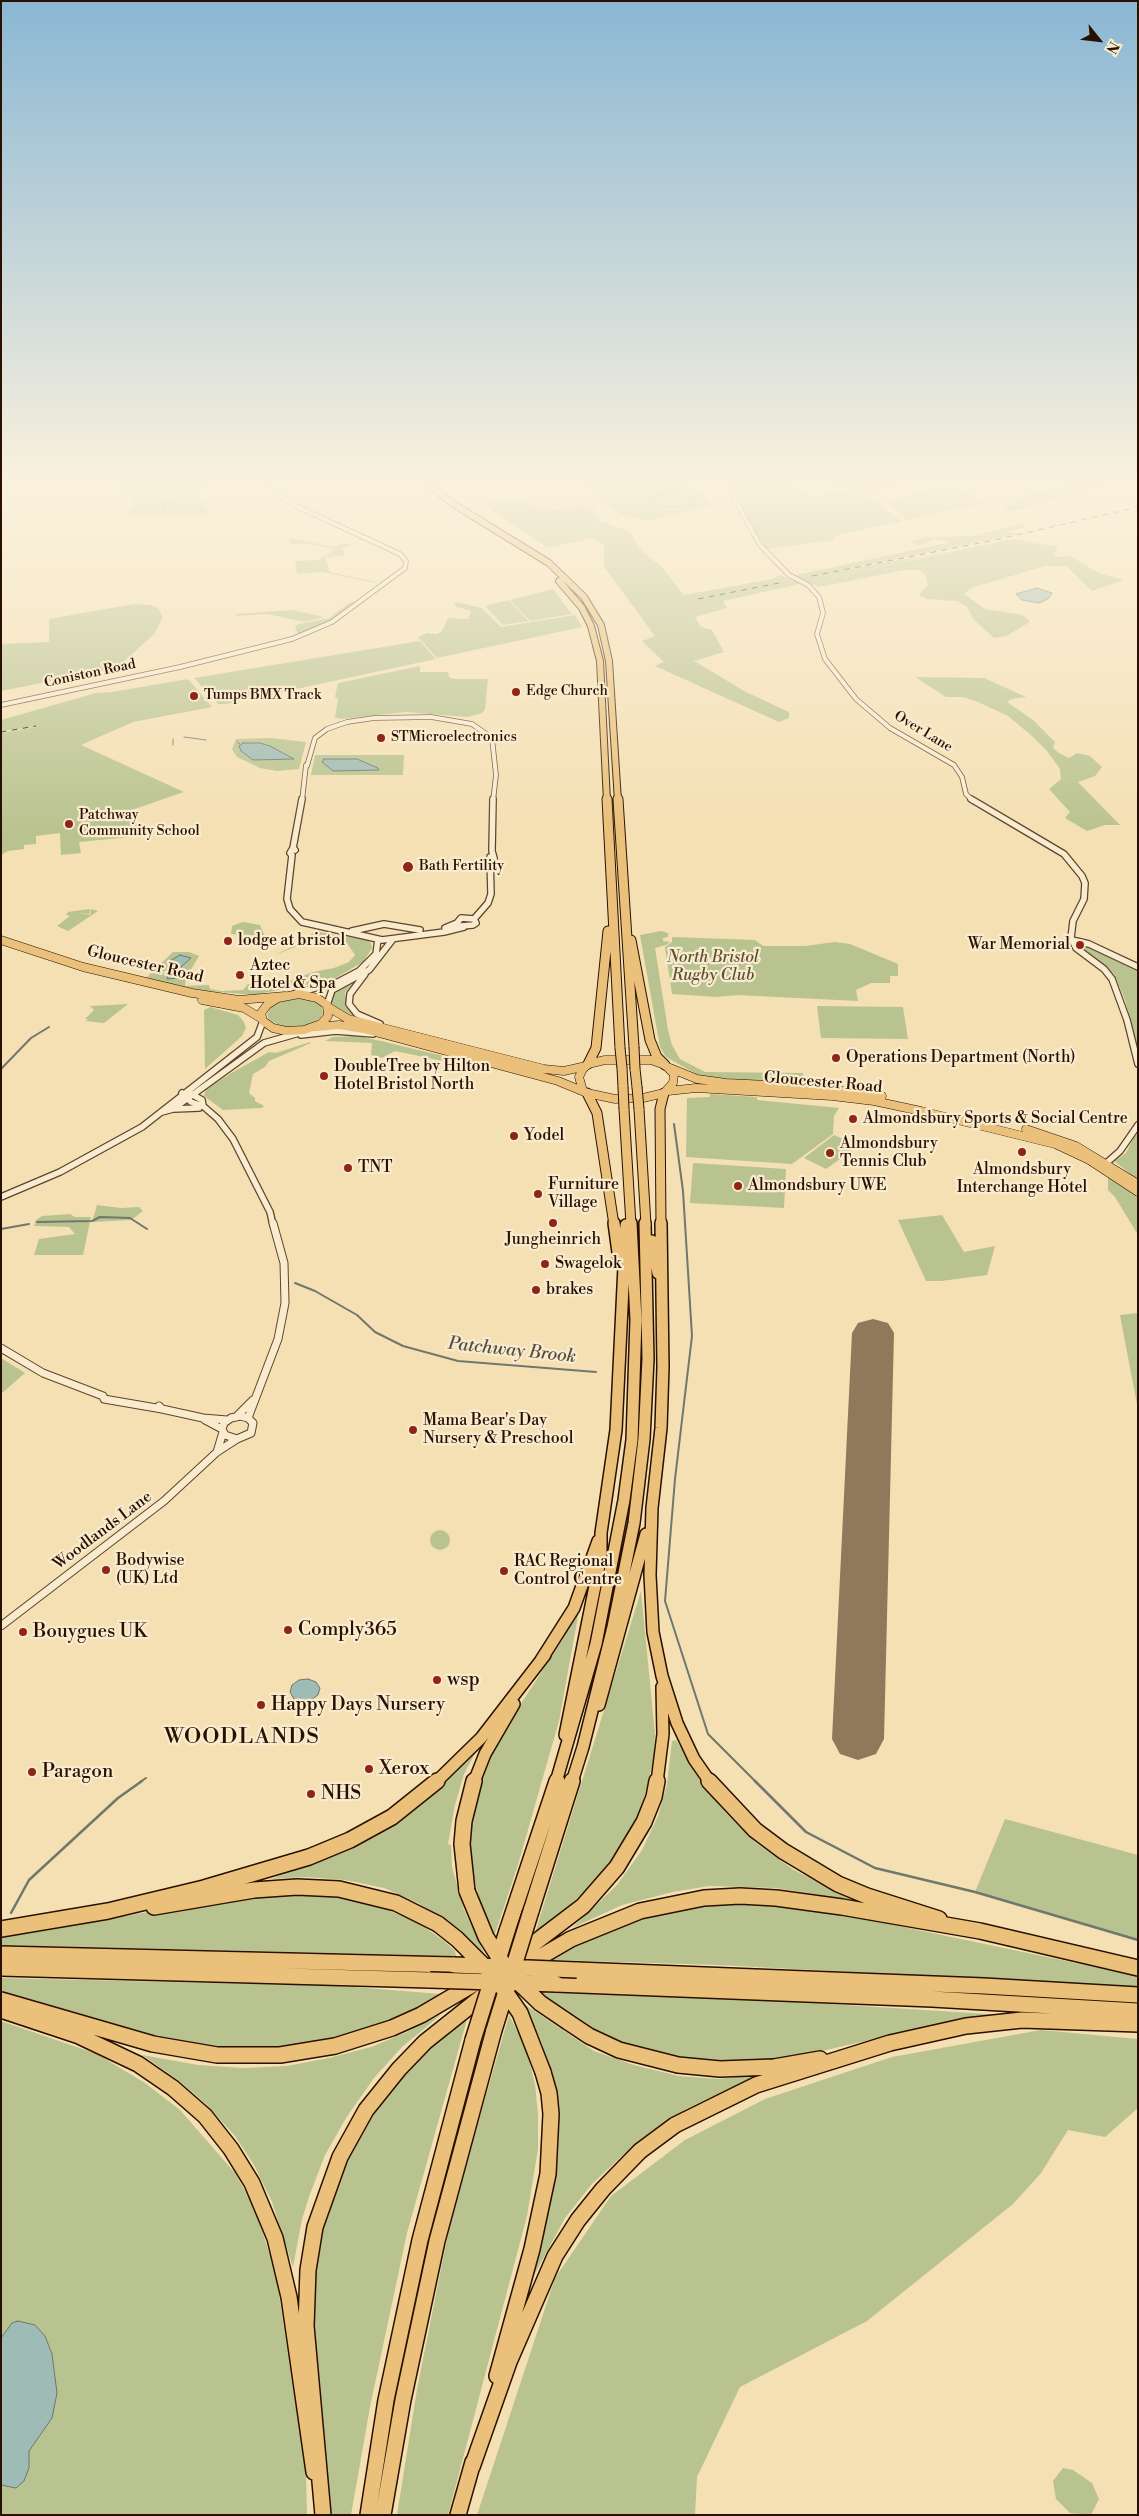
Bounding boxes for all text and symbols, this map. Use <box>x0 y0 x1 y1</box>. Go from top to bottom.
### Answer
north arrow <box>1074 15 1124 65</box>
text: N <box>1102 38 1123 56</box>
street label: Coniston Road <box>43 656 137 692</box>
place label: Edge Church <box>526 684 608 700</box>
marker: Edge Church <box>510 686 522 698</box>
place label: Tumps BMX Track <box>204 688 321 704</box>
marker: Tumps BMX Track <box>188 690 200 702</box>
street label: Over Lane <box>891 708 955 756</box>
place label: STMicroelectronics <box>391 730 517 746</box>
marker: STMicroelectronics <box>375 732 387 744</box>
place label: Patchway Community School <box>79 808 200 840</box>
marker: Patchway Community School <box>63 818 75 830</box>
place label: Bath Fertility <box>419 859 504 875</box>
marker: Bath Fertility <box>401 860 415 874</box>
place label: lodge at bristol <box>238 931 345 951</box>
marker: lodge at bristol <box>222 935 234 947</box>
place label: War Memorial <box>968 935 1070 955</box>
marker: War Memorial <box>1074 939 1086 951</box>
street label: Gloucester Road <box>85 942 205 988</box>
park label: North Bristol Rugby Club <box>667 948 759 986</box>
place label: Aztec Hotel & Spa <box>250 956 336 994</box>
marker: Aztec Hotel & Spa <box>234 969 246 981</box>
place label: Operations Department (North) <box>846 1048 1075 1068</box>
marker: Operations Department (North) <box>830 1052 842 1064</box>
place label: DoubleTree by Hilton Hotel Bristol North <box>334 1057 490 1095</box>
street label: Gloucester Road <box>763 1068 883 1098</box>
marker: DoubleTree by Hilton Hotel Bristol North <box>318 1070 330 1082</box>
place label: Almondsbury Sports & Social Centre <box>863 1109 1128 1129</box>
marker: Almondsbury Sports & Social Centre <box>847 1113 859 1125</box>
place label: Yodel <box>524 1126 564 1146</box>
marker: Yodel <box>508 1130 520 1142</box>
place label: Almondsbury Tennis Club <box>840 1134 938 1172</box>
marker: Almondsbury Interchange Hotel <box>1016 1146 1028 1158</box>
marker: Almondsbury Tennis Club <box>824 1147 836 1159</box>
place label: TNT <box>358 1158 392 1178</box>
place label: Almondsbury Interchange Hotel <box>957 1160 1087 1198</box>
marker: TNT <box>342 1162 354 1174</box>
place label: Furniture Village <box>548 1175 619 1213</box>
place label: Almondsbury UWE <box>748 1176 887 1196</box>
marker: Almondsbury UWE <box>732 1180 744 1192</box>
marker: Furniture Village <box>532 1188 544 1200</box>
marker: Jungheinrich <box>547 1217 559 1229</box>
place label: Jungheinrich <box>505 1230 601 1250</box>
place label: Swagelok <box>555 1254 621 1274</box>
marker: Swagelok <box>539 1258 551 1270</box>
place label: brakes <box>546 1280 593 1300</box>
marker: brakes <box>530 1284 542 1296</box>
water label: Patchway Brook <box>447 1334 577 1368</box>
place label: Mama Bear's Day Nursery & Preschool <box>423 1411 574 1449</box>
marker: Mama Bear's Day Nursery & Preschool <box>407 1424 419 1436</box>
street label: Woodlands Lane <box>50 1488 156 1574</box>
place label: Bodywise (UK) Ltd <box>116 1551 185 1589</box>
place label: RAC Regional Control Centre <box>514 1552 622 1590</box>
marker: Bodywise (UK) Ltd <box>100 1564 112 1576</box>
marker: RAC Regional Control Centre <box>498 1565 510 1577</box>
place label: Comply365 <box>298 1619 397 1641</box>
place label: Bouygues UK <box>33 1621 147 1643</box>
marker: Comply365 <box>282 1624 294 1636</box>
marker: Bouygues UK <box>17 1626 29 1638</box>
place label: wsp <box>447 1669 480 1691</box>
marker: wsp <box>431 1674 443 1686</box>
place label: Happy Days Nursery <box>271 1694 445 1716</box>
marker: Happy Days Nursery <box>255 1699 267 1711</box>
district label: WOODLANDS <box>163 1725 321 1751</box>
place label: Xerox <box>379 1758 429 1780</box>
place label: Paragon <box>42 1761 113 1783</box>
marker: Xerox <box>363 1763 375 1775</box>
marker: Paragon <box>26 1766 38 1778</box>
place label: NHS <box>321 1783 361 1805</box>
marker: NHS <box>305 1788 317 1800</box>

